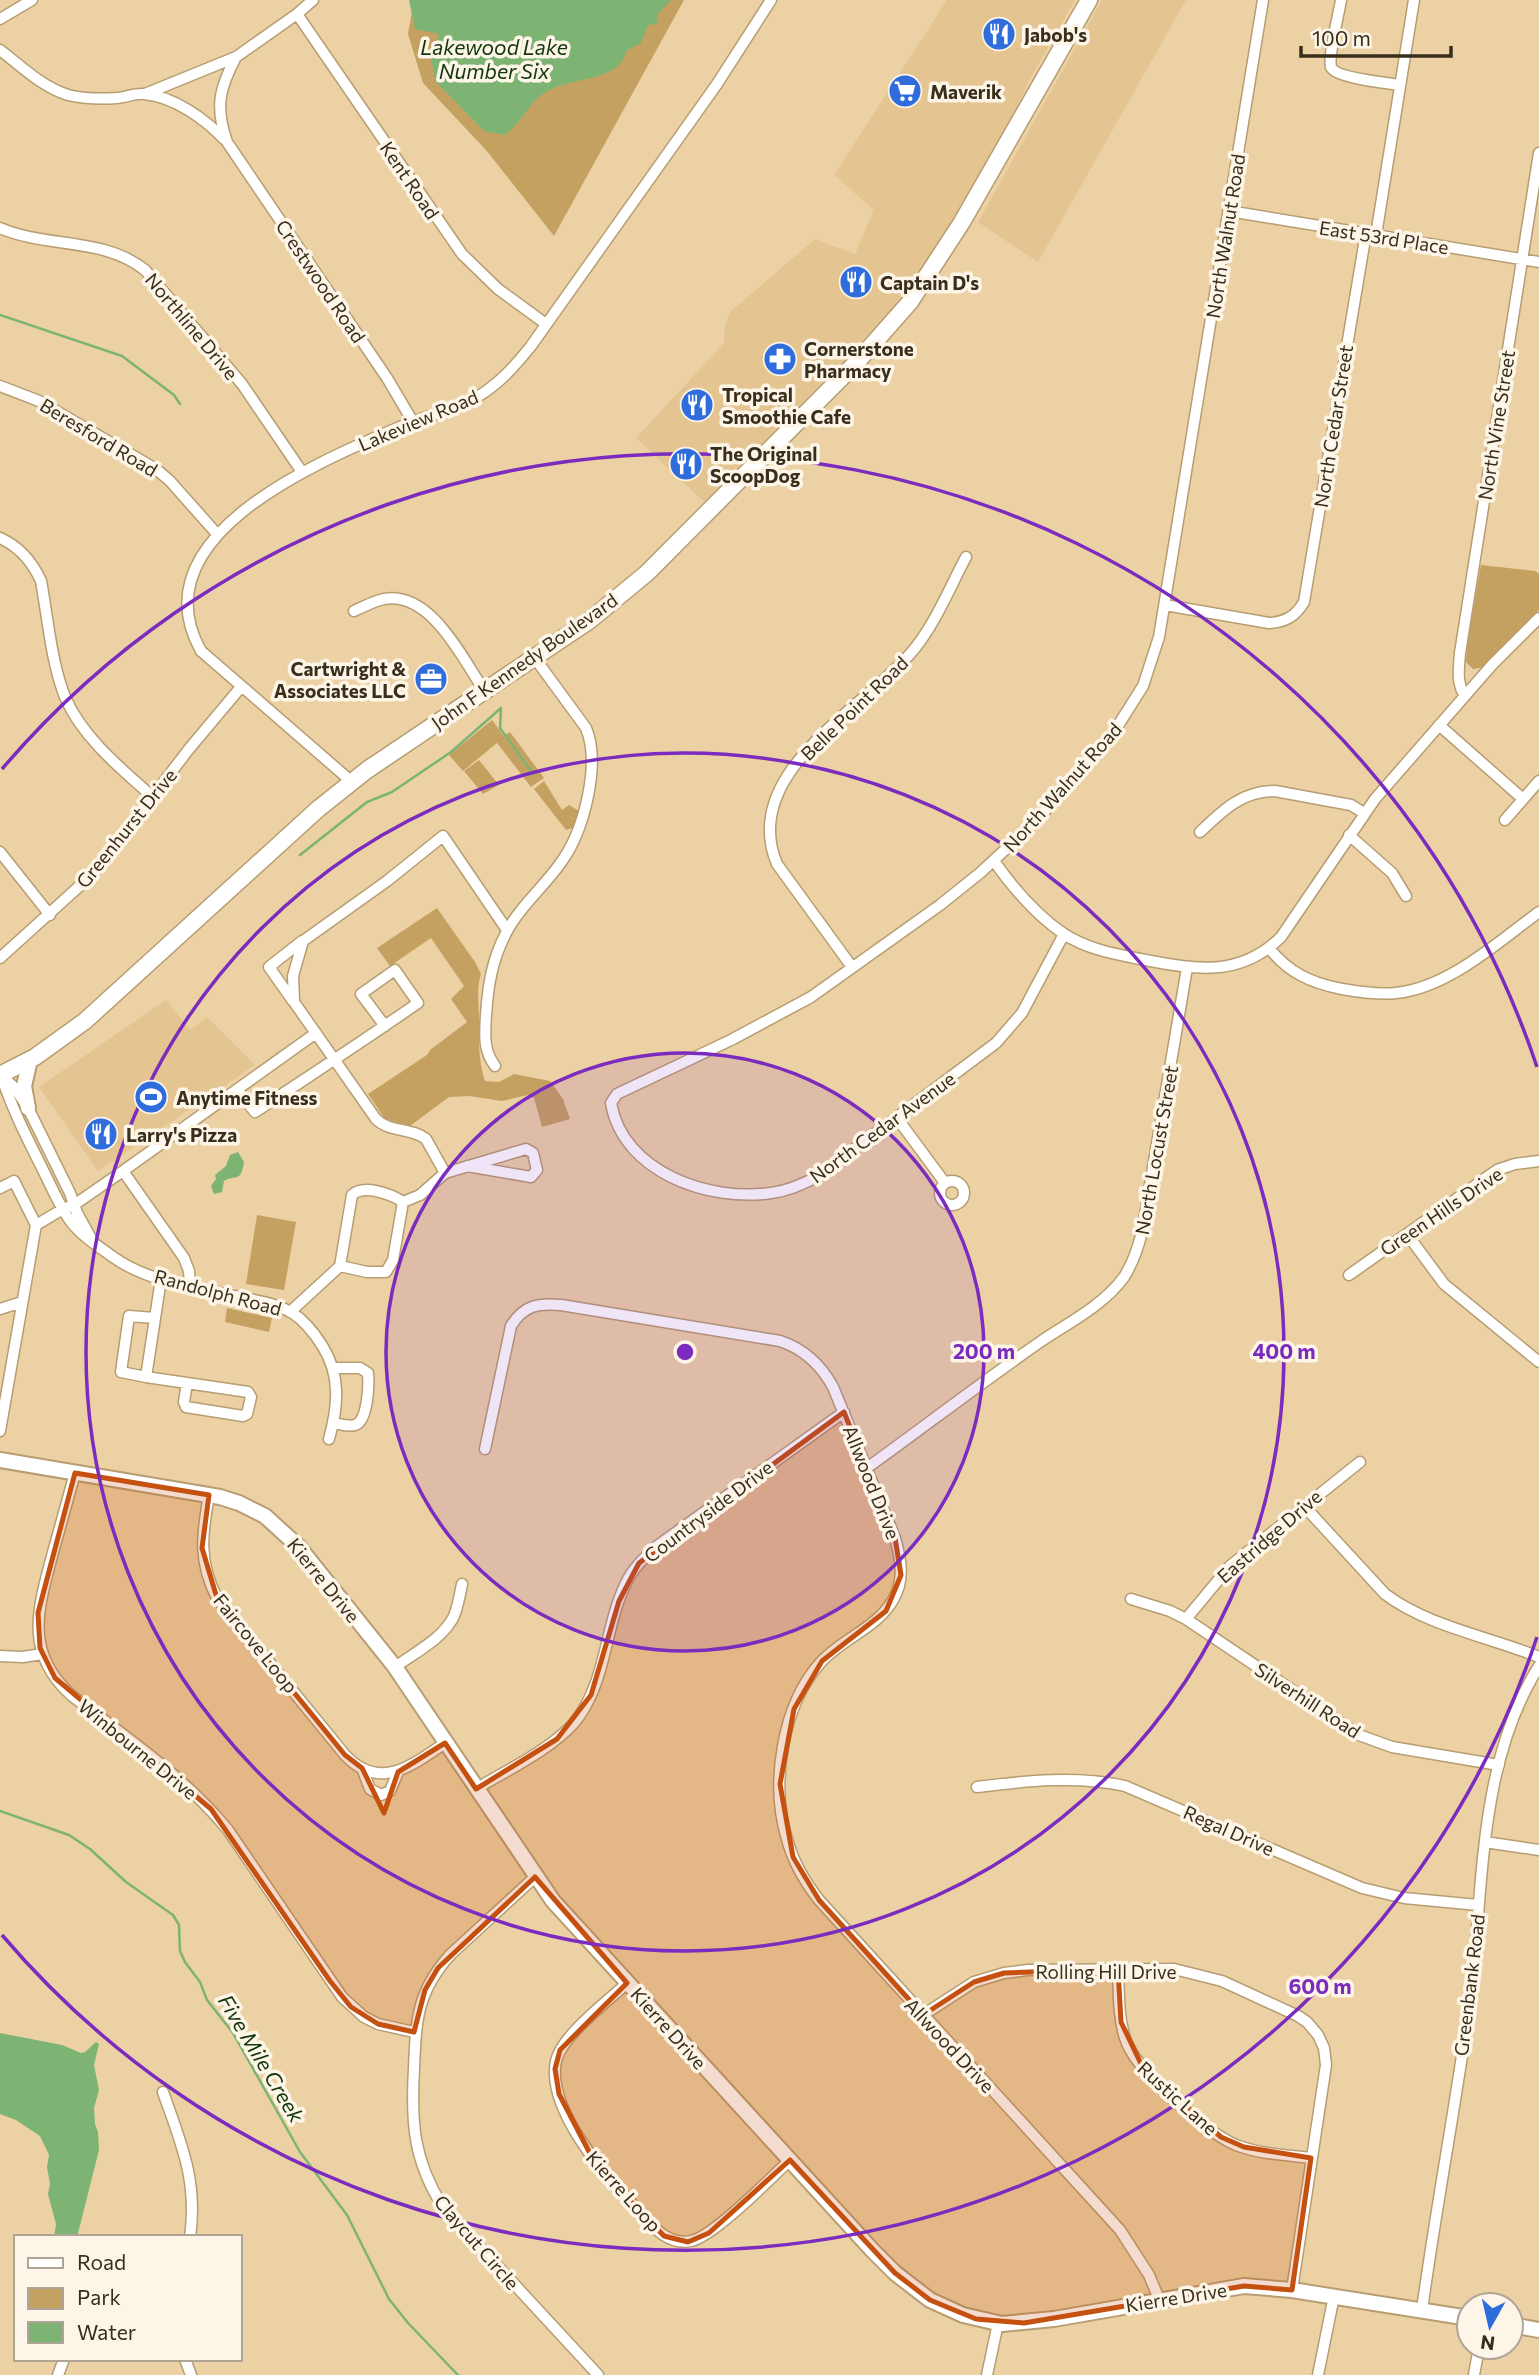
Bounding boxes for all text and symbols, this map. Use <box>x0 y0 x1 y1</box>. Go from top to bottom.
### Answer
scale bar <box>1301 14 1452 58</box>
restaurant icon: Jabob's <box>980 15 1018 53</box>
place label: Jabob's <box>1024 23 1087 46</box>
text: 100 m <box>1312 25 1371 50</box>
water label: Lakewood Lake Number Six <box>420 34 568 83</box>
supermarket icon: Maverik <box>886 72 924 110</box>
place label: Maverik <box>930 80 1002 103</box>
street label: Kent Road <box>376 137 444 223</box>
street label: North Walnut Road <box>1201 152 1249 320</box>
street label: Crestwood Road <box>271 215 371 347</box>
street label: East 53rd Place <box>1318 215 1450 259</box>
restaurant icon: Captain D's <box>837 263 875 301</box>
street label: Northline Drive <box>141 268 243 384</box>
place label: Captain D's <box>880 271 979 294</box>
place label: Cornerstone Pharmacy <box>804 337 914 382</box>
pharmacy icon: Cornerstone Pharmacy <box>761 340 799 378</box>
street label: North Cedar Street <box>1309 343 1357 509</box>
street label: North Vine Street <box>1473 348 1519 502</box>
place label: Tropical Smoothie Cafe <box>722 383 851 428</box>
street label: Lakeview Road <box>355 384 481 456</box>
restaurant icon: Tropical Smoothie Cafe <box>678 386 716 424</box>
street label: Beresford Road <box>36 393 162 481</box>
place label: The Original ScoopDog <box>710 442 817 487</box>
restaurant icon: The Original ScoopDog <box>667 445 705 483</box>
street label: John F Kennedy Boulevard <box>427 588 621 734</box>
street label: Belle Point Road <box>796 651 912 765</box>
place label: Cartwright & Associates LLC <box>274 657 406 702</box>
office icon: Cartwright & Associates LLC <box>412 660 450 698</box>
street label: North Walnut Road <box>998 718 1126 856</box>
street label: Greenhurst Drive <box>71 764 181 892</box>
street label: North Locust Street <box>1130 1063 1182 1236</box>
street label: North Cedar Avenue <box>805 1067 959 1187</box>
sports icon: Anytime Fitness <box>132 1078 170 1116</box>
place label: Anytime Fitness <box>176 1086 317 1109</box>
restaurant icon: Larry's Pizza <box>82 1115 120 1153</box>
place label: Larry's Pizza <box>126 1123 237 1146</box>
street label: Green Hills Drive <box>1375 1162 1507 1260</box>
street label: Randolph Road <box>152 1264 284 1320</box>
text: 200 m <box>953 1338 1015 1363</box>
text: 400 m <box>1252 1338 1316 1363</box>
centre of rings <box>673 1340 697 1364</box>
street label: Allwood Drive <box>839 1422 905 1542</box>
street label: Countryside Drive <box>639 1455 777 1567</box>
street label: Eastridge Drive <box>1212 1484 1326 1588</box>
street label: Kierre Drive <box>283 1533 365 1627</box>
street label: Faircove Loop <box>209 1589 303 1697</box>
street label: Silverhill Road <box>1251 1657 1365 1743</box>
street label: Winbourne Drive <box>74 1694 202 1804</box>
street label: Regal Drive <box>1180 1800 1278 1860</box>
street label: Greenbank Road <box>1449 1913 1489 2057</box>
street label: Rolling Hill Drive <box>1035 1960 1177 1983</box>
text: 600 m <box>1288 1973 1352 1998</box>
street label: Kierre Drive <box>626 1982 712 2074</box>
water label: Five Mile Creek <box>214 1989 310 2127</box>
street label: Allwood Drive <box>900 1993 1000 2097</box>
street label: Rustic Lane <box>1133 2056 1223 2140</box>
street label: Kierre Loop <box>582 2146 666 2236</box>
street label: Claycut Circle <box>430 2190 524 2294</box>
legend <box>14 2235 242 2361</box>
text: Road <box>77 2249 126 2274</box>
street label: Kierre Drive <box>1124 2278 1228 2316</box>
text: Park <box>77 2284 121 2309</box>
north arrow <box>1455 2291 1525 2361</box>
text: Water <box>77 2319 136 2344</box>
text: N <box>1479 2331 1496 2356</box>

